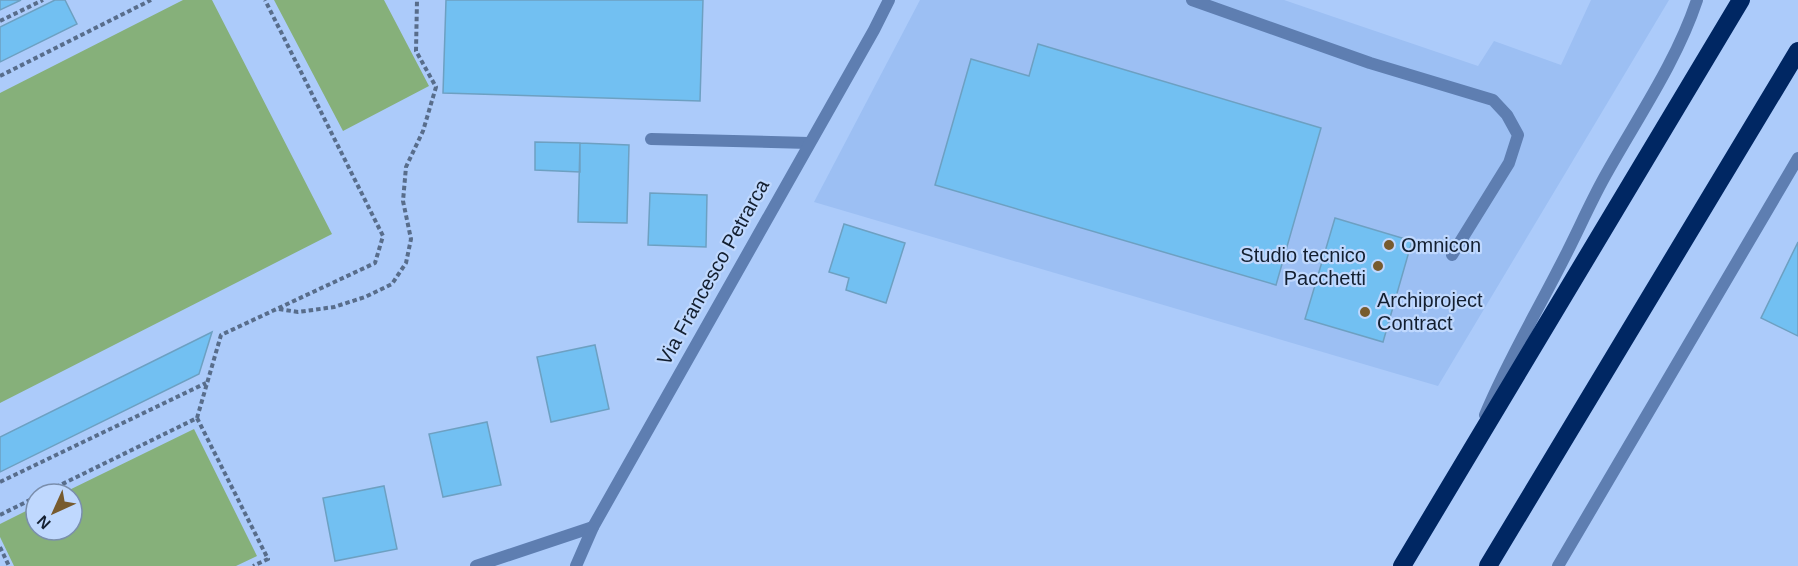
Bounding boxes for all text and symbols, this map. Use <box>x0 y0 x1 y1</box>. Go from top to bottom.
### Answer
street label: Via Francesco Petrarca <box>653 175 774 369</box>
place label: Omnicon <box>1401 234 1481 256</box>
marker: Omnicon <box>1382 238 1396 252</box>
place label: Studio tecnico Pacchetti <box>1240 244 1366 289</box>
marker: Studio tecnico Pacchetti <box>1371 259 1385 273</box>
place label: Archiproject Contract <box>1377 289 1483 334</box>
marker: Archiproject Contract <box>1358 305 1372 319</box>
north arrow <box>24 482 84 542</box>
text: N <box>34 512 54 532</box>

